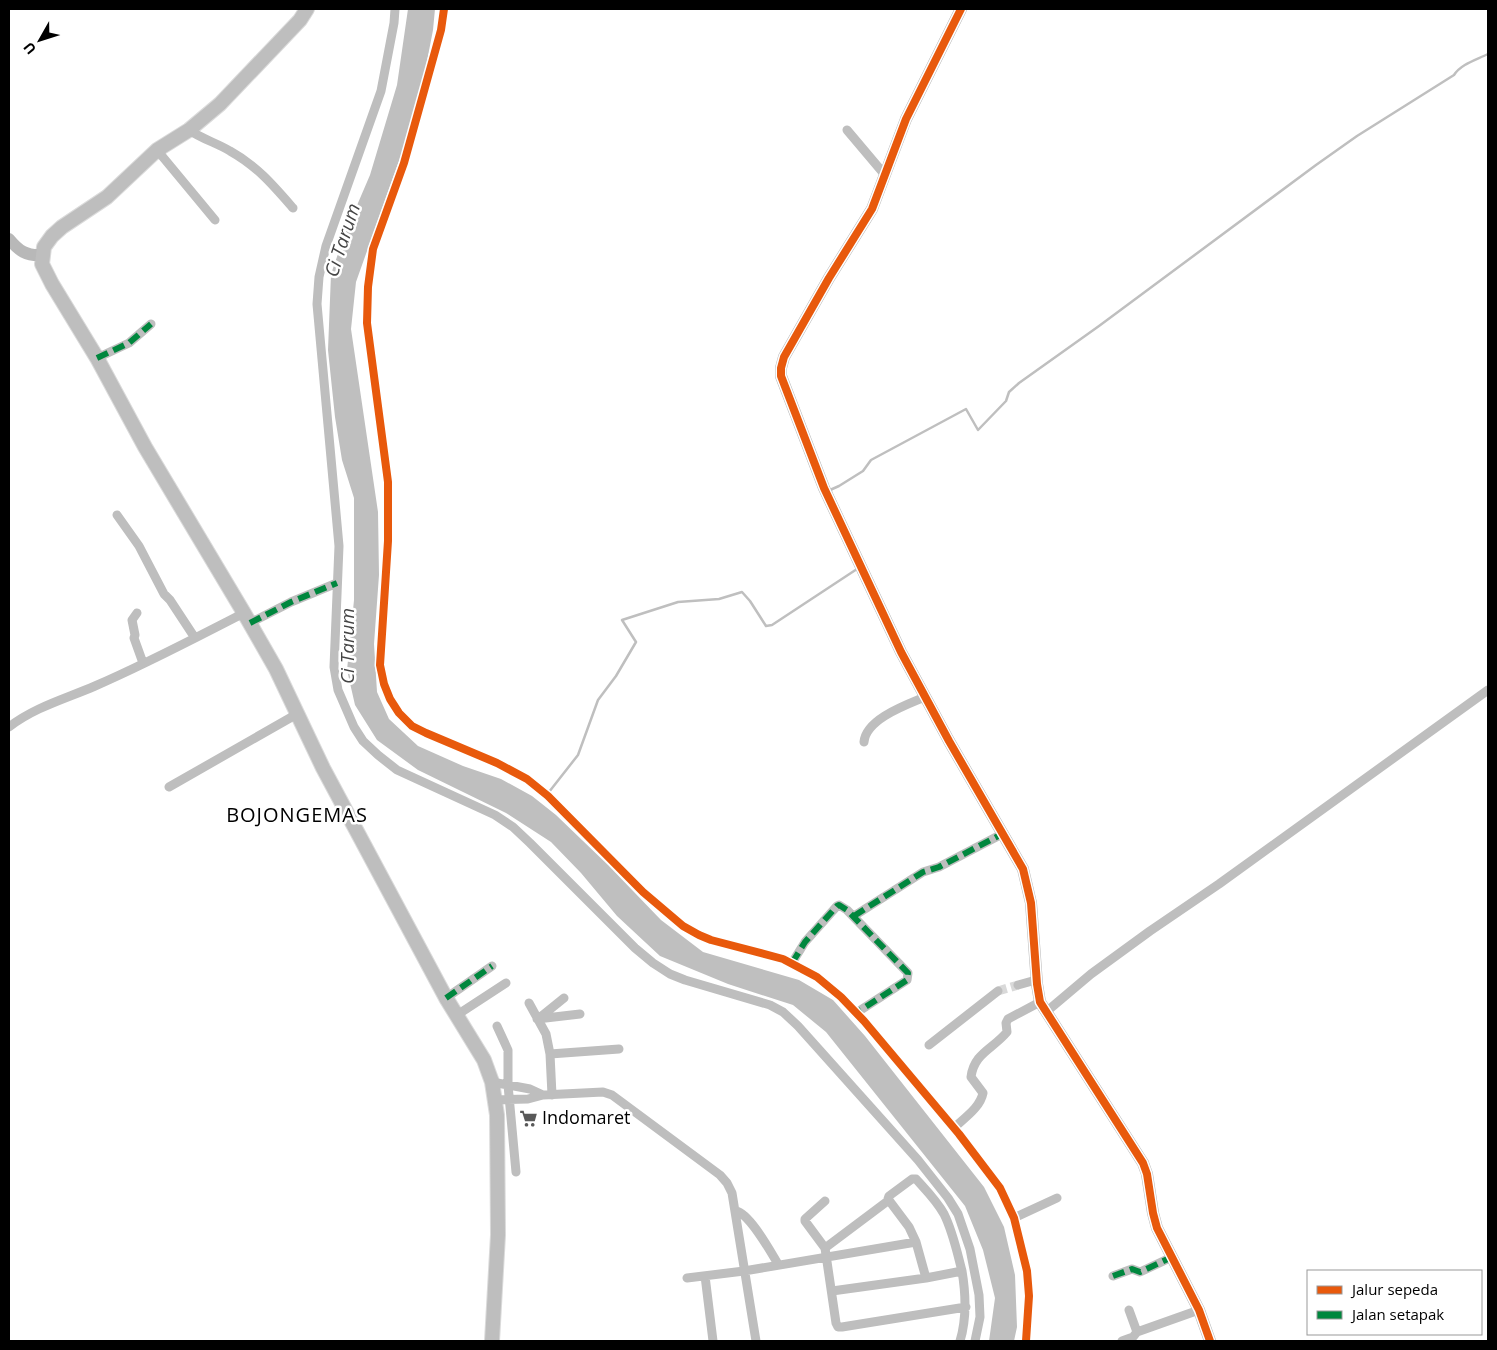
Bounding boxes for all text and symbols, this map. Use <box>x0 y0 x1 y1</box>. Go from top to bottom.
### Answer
north arrow <box>15 15 65 65</box>
text: U <box>19 38 40 59</box>
water label: Ci Tarum <box>318 200 366 280</box>
water label: Ci Tarum <box>334 608 360 684</box>
district label: BOJONGEMAS <box>226 801 368 828</box>
place label: Indomaret <box>542 1105 630 1129</box>
supermarket icon: Indomaret <box>518 1108 538 1128</box>
legend <box>1307 1270 1482 1335</box>
text: Jalur sepeda <box>1350 1279 1438 1299</box>
text: Jalan setapak <box>1350 1304 1444 1324</box>

